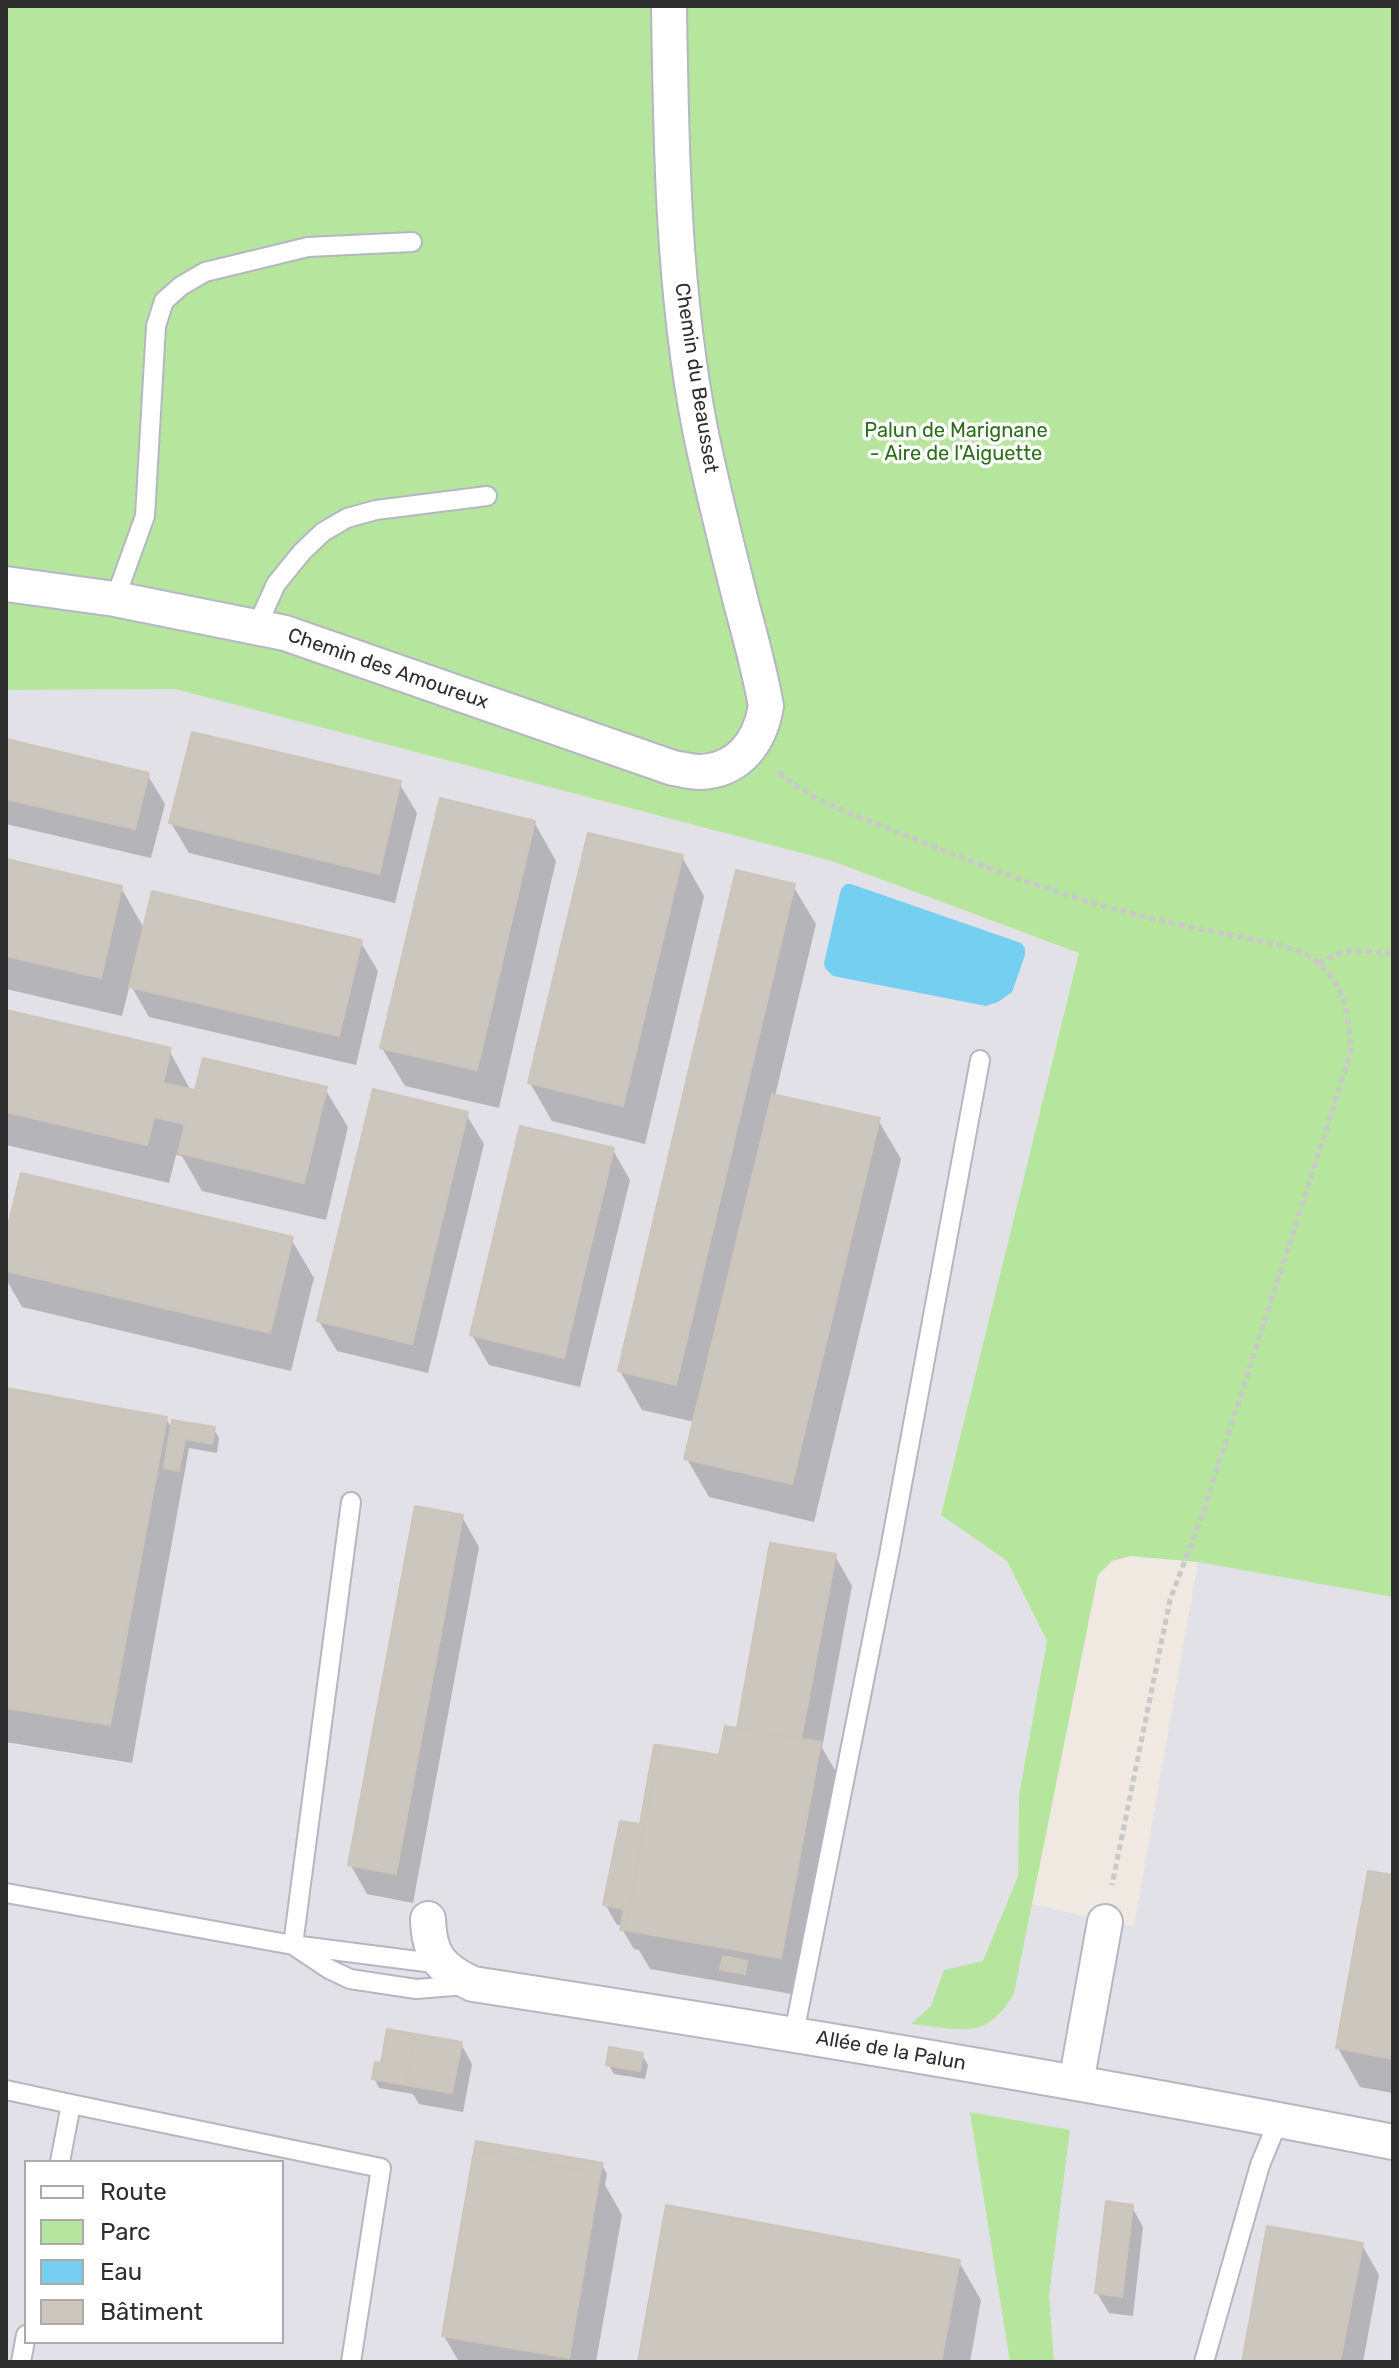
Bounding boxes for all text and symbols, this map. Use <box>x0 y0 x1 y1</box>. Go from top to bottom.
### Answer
street label: Chemin du Beausset <box>669 281 723 475</box>
park label: Palun de Marignane - Aire de l'Aiguette <box>864 419 1048 466</box>
street label: Chemin des Amoureux <box>284 623 492 715</box>
street label: Allée de la Palun <box>814 2026 968 2076</box>
legend <box>24 2160 284 2344</box>
text: Route <box>100 2178 167 2206</box>
text: Parc <box>100 2218 151 2246</box>
text: Eau <box>100 2258 142 2286</box>
text: Bâtiment <box>100 2298 203 2326</box>

